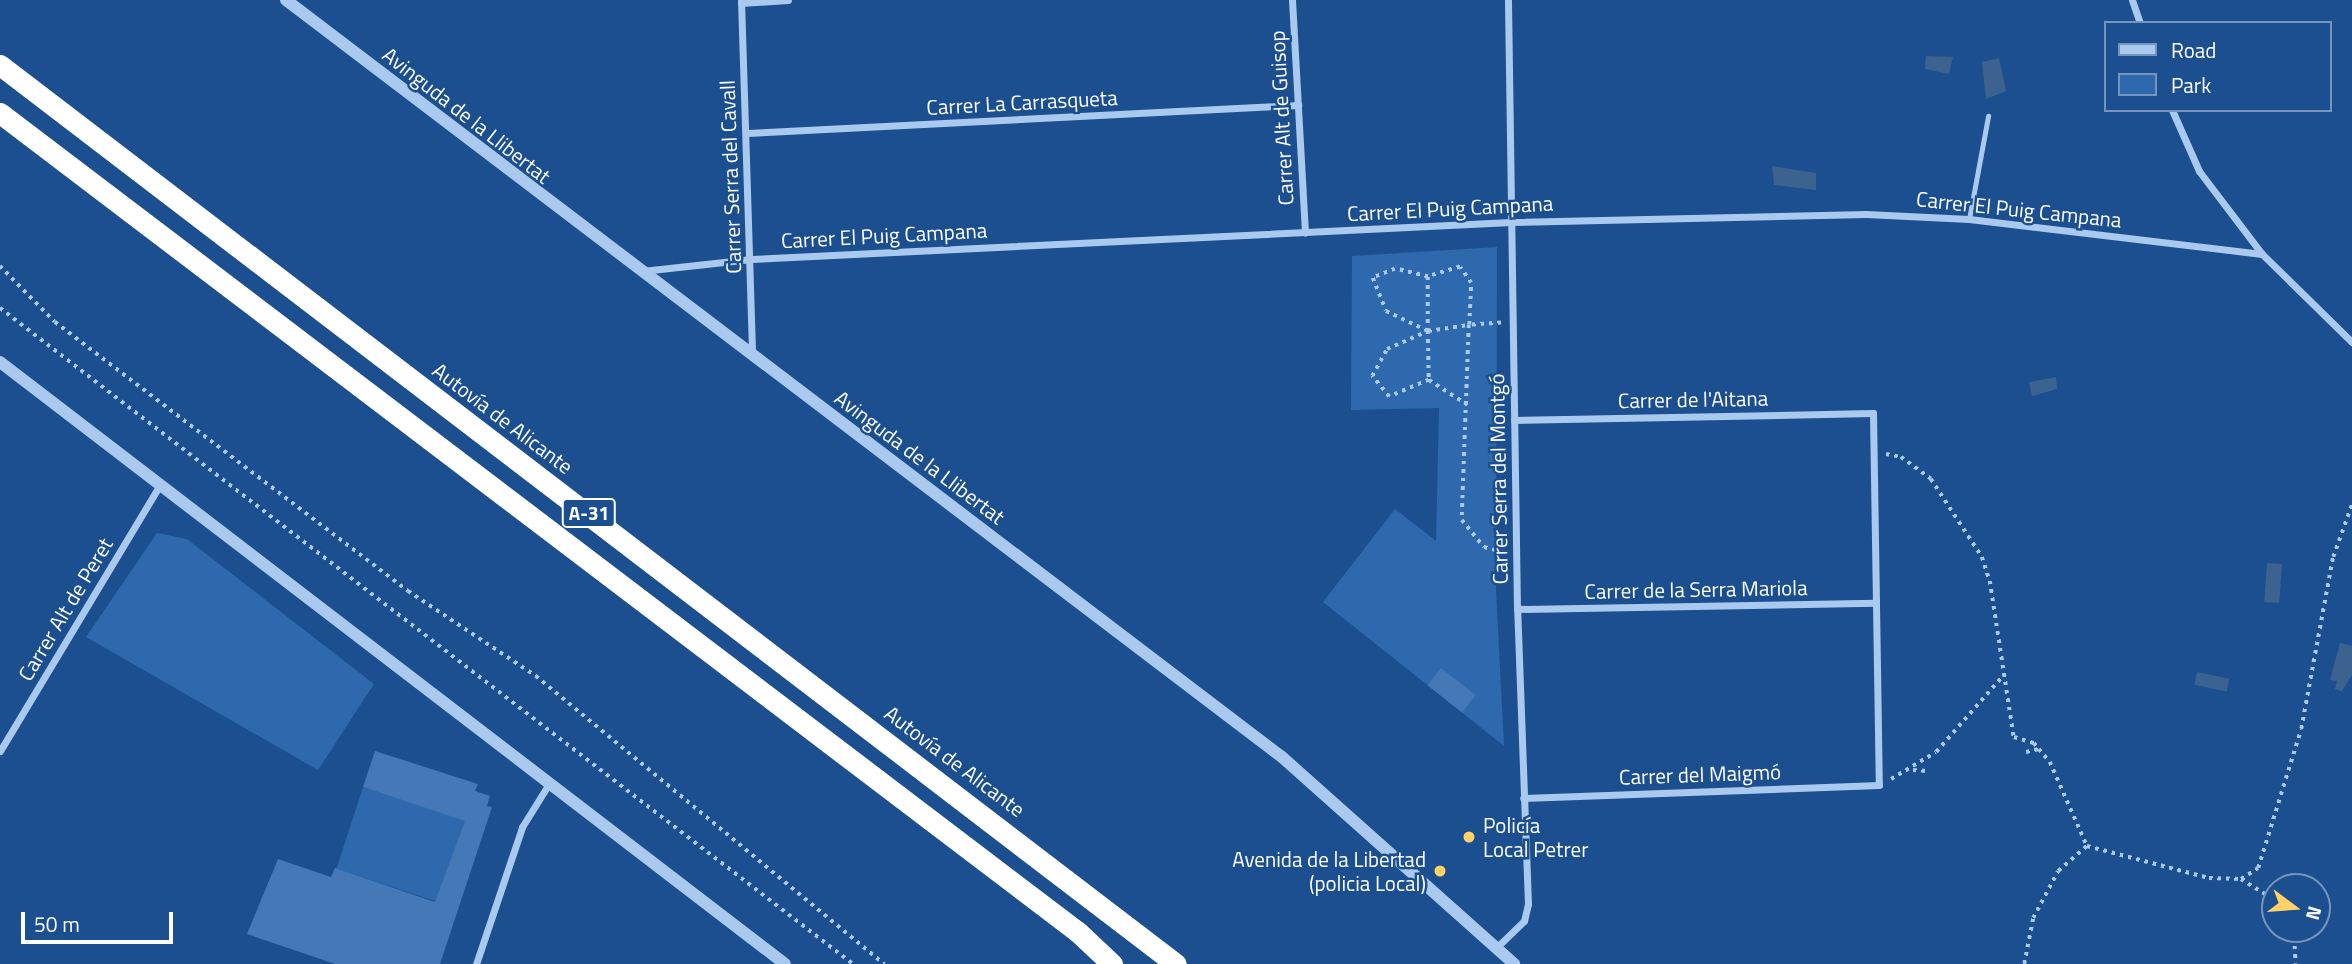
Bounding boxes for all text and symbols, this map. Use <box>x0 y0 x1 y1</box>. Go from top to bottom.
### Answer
legend <box>2104 21 2331 112</box>
street label: Carrer Alt de Guisop <box>1264 30 1298 206</box>
text: Road <box>2171 34 2216 66</box>
street label: Avinguda de la Llibertat <box>378 42 556 188</box>
text: Park <box>2171 69 2211 101</box>
street label: Carrer Serra del Cavall <box>714 80 746 274</box>
street label: Carrer La Carrasqueta <box>926 84 1118 120</box>
street label: Carrer El Puig Campana <box>1915 186 2123 232</box>
street label: Carrer El Puig Campana <box>1346 190 1554 226</box>
street label: Carrer El Puig Campana <box>780 217 988 253</box>
street label: Autovía de Alicante <box>428 357 578 479</box>
street label: Carrer Serra del Montgó <box>1484 373 1512 585</box>
street label: Avinguda de la Llibertat <box>830 385 1010 529</box>
street label: Carrer de l'Aitana <box>1618 385 1768 413</box>
road number: A-31 <box>561 498 617 528</box>
street label: Carrer Alt de Peret <box>12 533 118 685</box>
street label: Carrer de la Serra Mariola <box>1584 574 1808 604</box>
street label: Autovía de Alicante <box>880 700 1030 822</box>
street label: Carrer del Maigmó <box>1619 759 1781 789</box>
place label: Policía Local Petrer <box>1483 812 1588 862</box>
marker: Policía Local Petrer <box>1461 829 1477 845</box>
place label: Avenida de la Libertad (policia Local) <box>1232 846 1426 896</box>
marker: Avenida de la Libertad (policia Local) <box>1432 863 1448 879</box>
north arrow <box>2261 873 2331 943</box>
scale bar <box>24 898 177 942</box>
text: N <box>2299 903 2331 924</box>
text: 50 m <box>34 908 80 940</box>

